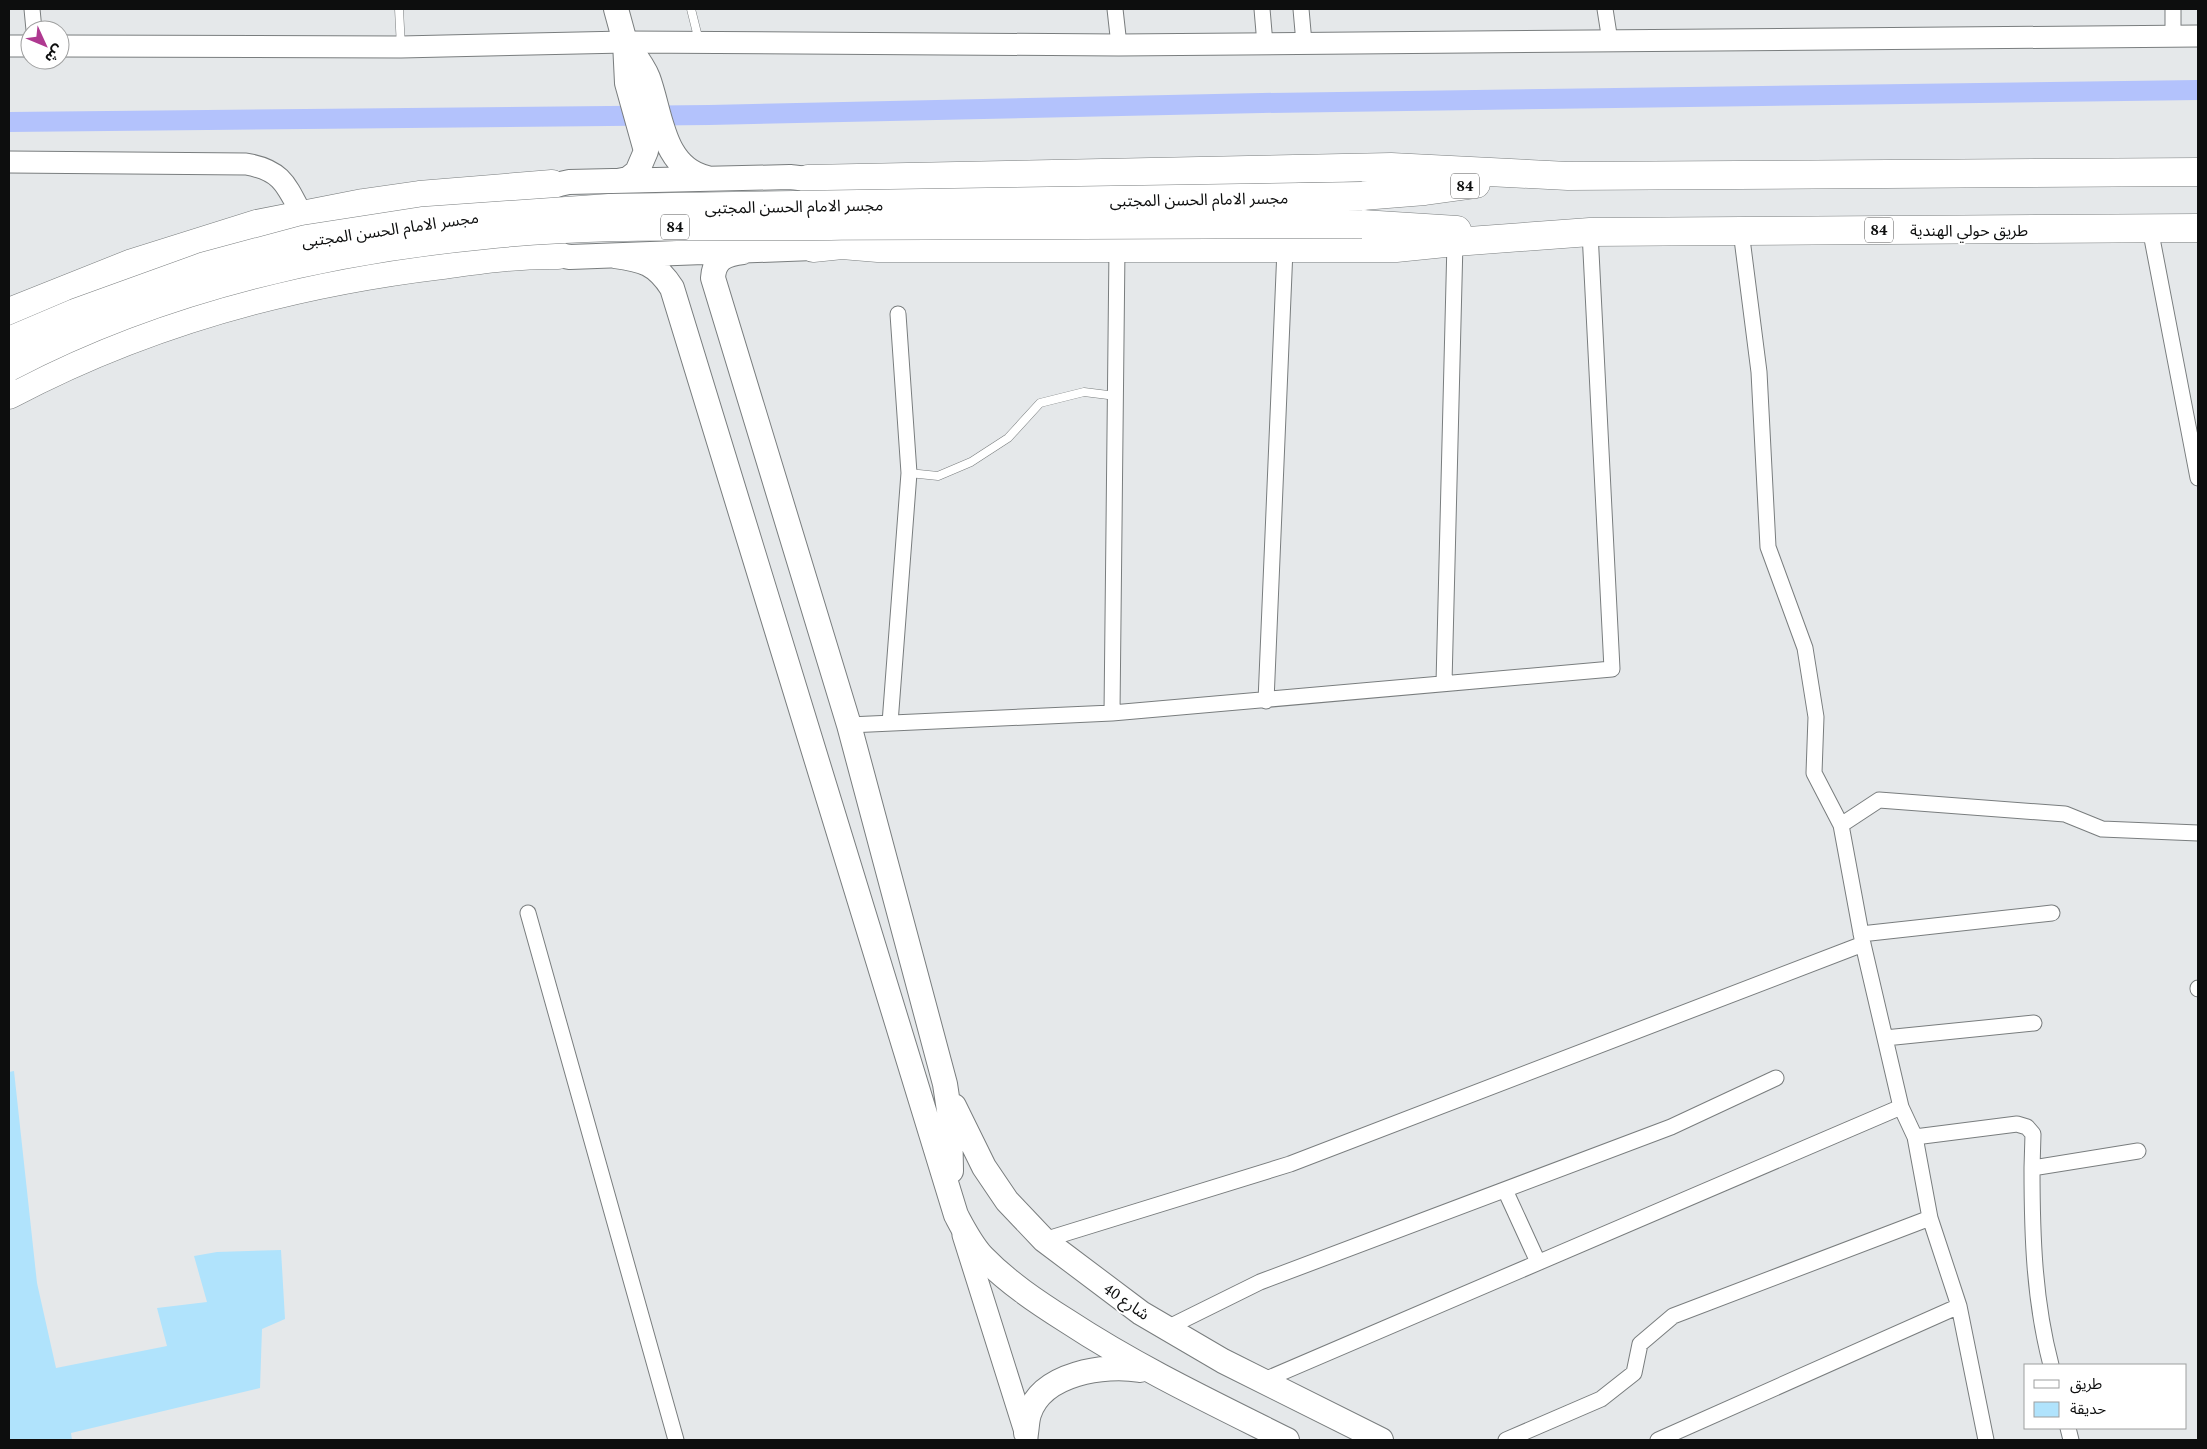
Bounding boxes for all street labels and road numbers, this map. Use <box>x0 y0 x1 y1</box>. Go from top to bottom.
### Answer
road number: 84 <box>1451 174 1479 198</box>
street label: مجسر الامام الحسن المجتبى <box>1110 186 1288 214</box>
street label: مجسر الامام الحسن المجتبى <box>705 193 883 221</box>
street label: مجسر الامام الحسن المجتبى <box>300 206 480 254</box>
road number: 84 <box>661 214 689 240</box>
road number: 84 <box>1865 218 1893 242</box>
street label: طريق حولي الهندية <box>1910 219 2028 243</box>
street label: شارع 40 <box>1099 1277 1154 1326</box>

